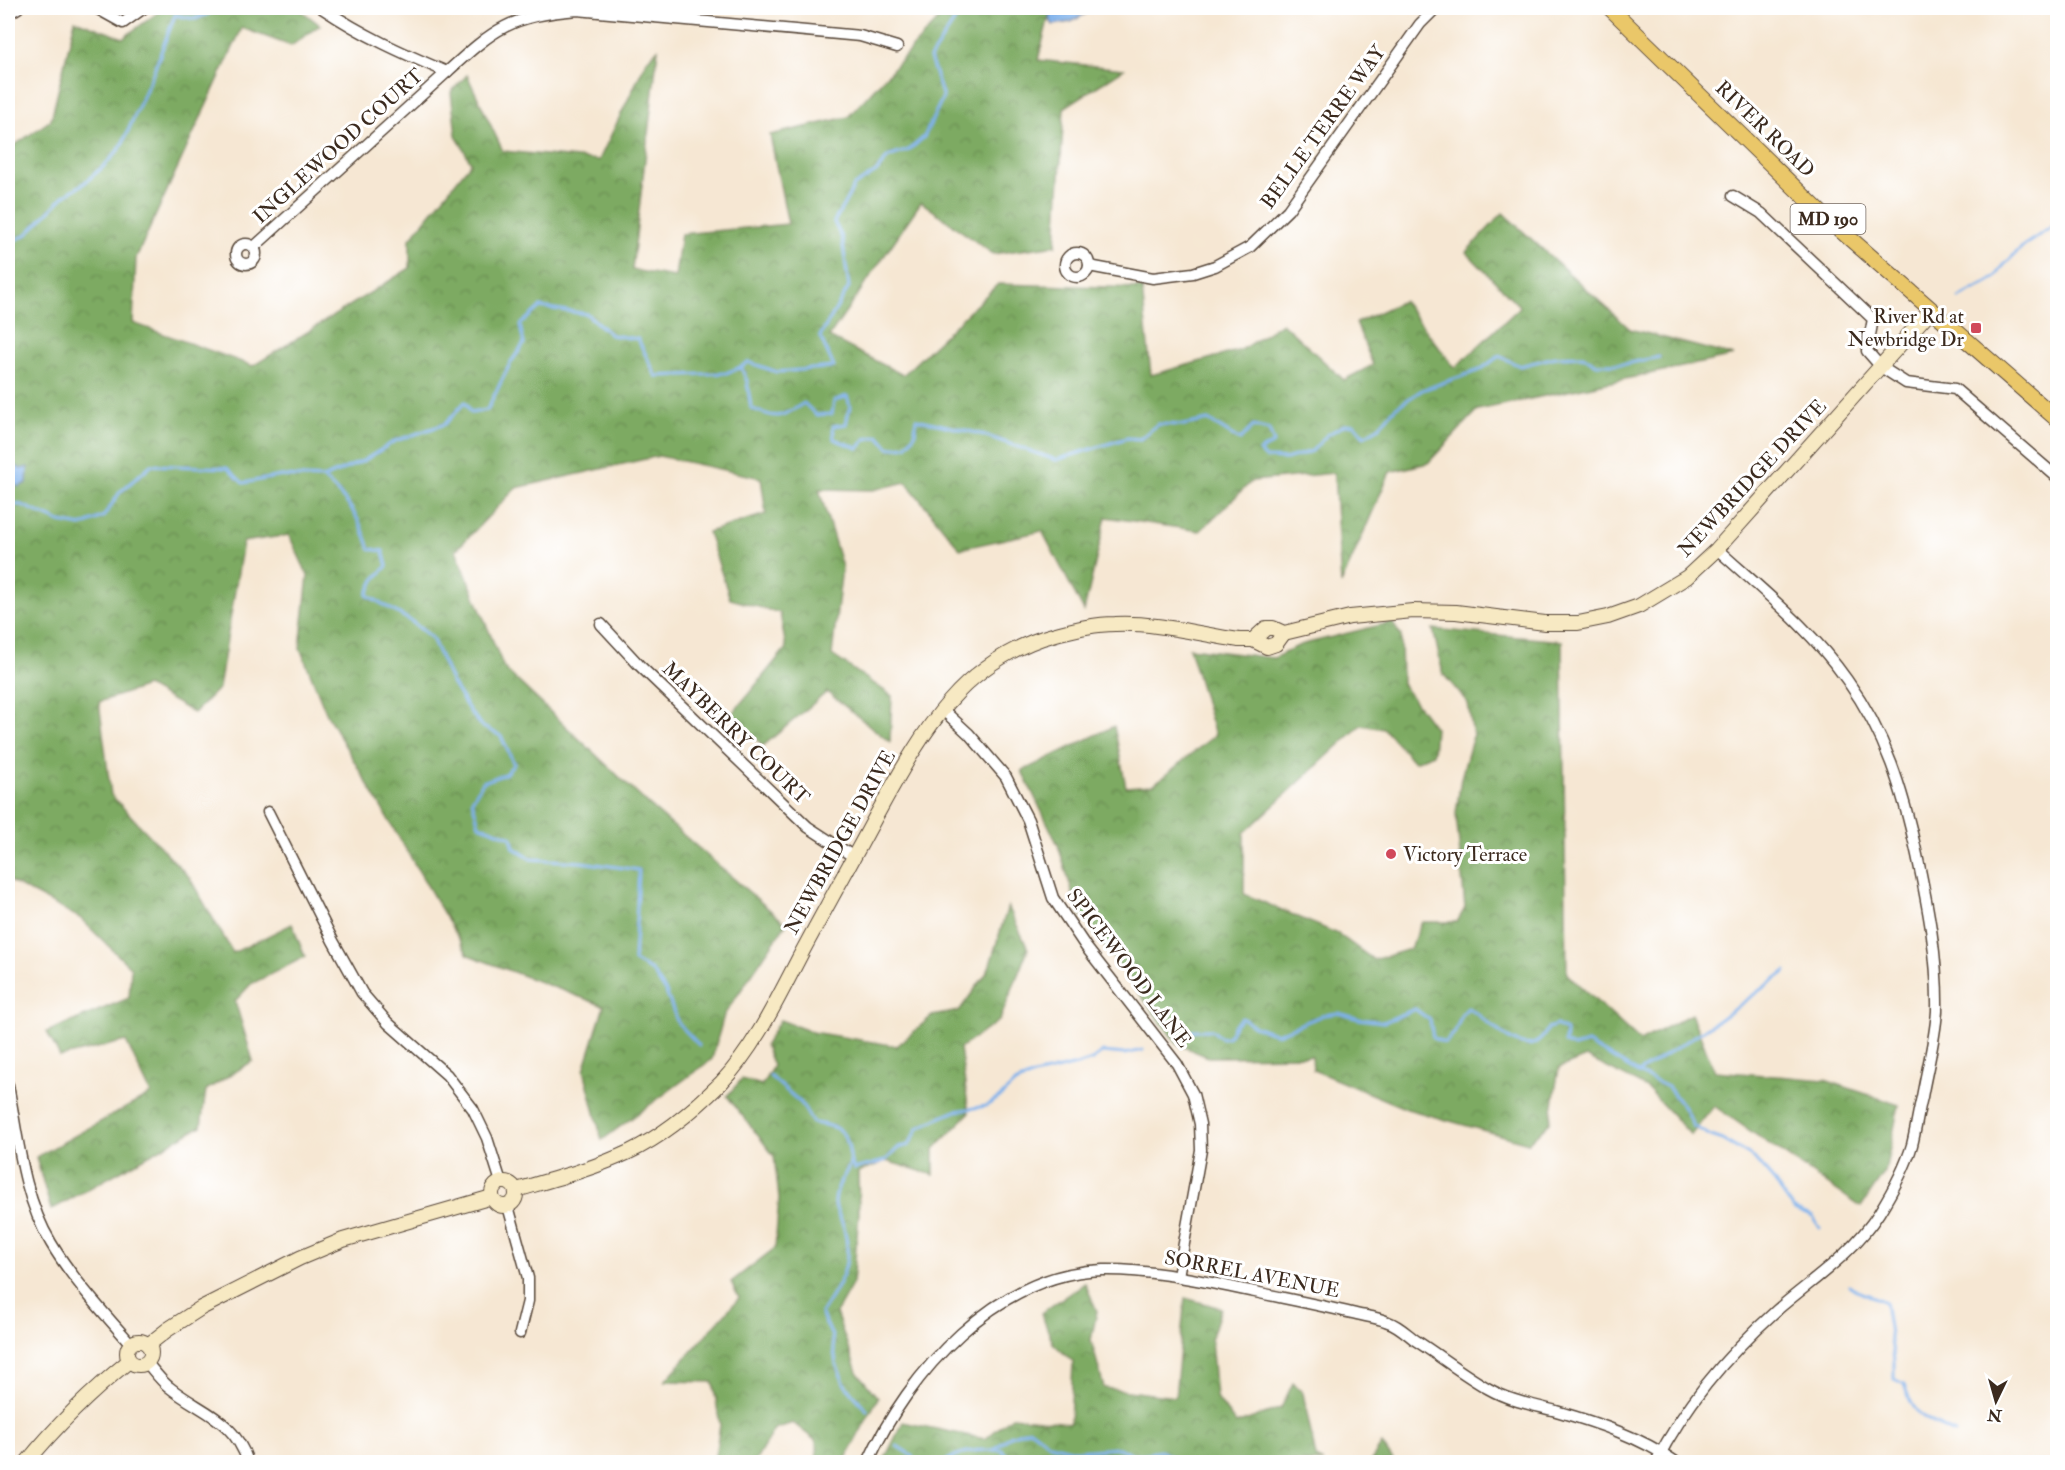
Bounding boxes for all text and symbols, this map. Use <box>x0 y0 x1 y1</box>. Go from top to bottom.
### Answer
street label: BELLE TERRE WAY <box>1255 39 1392 214</box>
street label: INGLEWOOD COURT <box>248 63 428 229</box>
street label: RIVER ROAD <box>1710 75 1820 183</box>
road number: MD 190 <box>1790 204 1866 234</box>
place label: River Rd at Newbridge Dr <box>1847 304 1965 352</box>
marker: River Rd at Newbridge Dr <box>1969 321 1983 335</box>
street label: NEWBRIDGE DRIVE <box>1672 394 1832 562</box>
street label: MAYBERRY COURT <box>657 656 815 810</box>
street label: NEWBRIDGE DRIVE <box>779 746 901 938</box>
place label: Victory Terrace <box>1403 842 1527 867</box>
marker: Victory Terrace <box>1384 847 1398 861</box>
street label: SPICEWOOD LANE <box>1061 884 1197 1052</box>
street label: SORREL AVENUE <box>1162 1245 1342 1303</box>
north arrow <box>1966 1371 2026 1431</box>
text: N <box>1986 1404 2004 1426</box>

